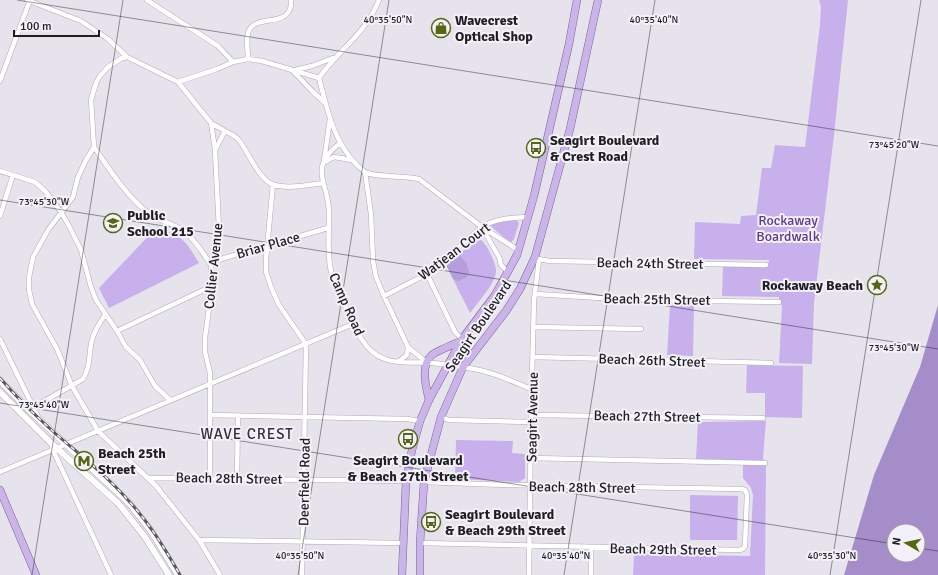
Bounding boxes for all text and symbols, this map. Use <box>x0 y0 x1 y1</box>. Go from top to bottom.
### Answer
scale bar <box>14 12 99 38</box>
place label: Wavecrest Optical Shop <box>455 12 533 45</box>
text: 40°35'50"N <box>364 14 412 26</box>
text: 40°35'40"N <box>630 14 678 26</box>
shop icon: Wavecrest Optical Shop <box>430 17 452 39</box>
text: 100 m <box>20 19 52 34</box>
place label: Seagirt Boulevard & Crest Road <box>550 132 660 165</box>
bus stop icon: Seagirt Boulevard & Crest Road <box>525 137 547 159</box>
text: 73°45'20"W <box>869 139 920 151</box>
text: 73°45'30"W <box>19 196 70 208</box>
place label: Public School 215 <box>127 207 194 240</box>
school or university icon: Public School 215 <box>102 212 124 234</box>
park label: Rockaway Boardwalk <box>756 212 820 245</box>
street label: Watjean Court <box>415 219 494 284</box>
street label: Collier Avenue <box>201 222 226 310</box>
street label: Briar Place <box>234 228 302 263</box>
street label: Beach 24th Street <box>596 254 704 273</box>
street label: Camp Road <box>325 270 368 338</box>
place icon: Rockaway Beach <box>866 274 888 296</box>
street label: Seagirt Boulevard <box>442 277 515 375</box>
place label: Rockaway Beach <box>762 277 863 294</box>
street label: Beach 25th Street <box>603 290 711 309</box>
text: 73°45'30"W <box>869 342 920 354</box>
street label: Beach 26th Street <box>598 350 706 371</box>
street label: Seagirt Avenue <box>523 372 542 462</box>
text: 73°45'40"W <box>19 399 70 411</box>
street label: Beach 27th Street <box>593 407 701 426</box>
district label: WAVE CREST <box>200 425 294 443</box>
bus stop icon: Seagirt Boulevard & Beach 27th Street <box>397 428 419 450</box>
street label: Deerfield Road <box>295 438 314 526</box>
place label: Beach 25th Street <box>98 445 166 478</box>
metro station icon: Beach 25th Street <box>73 450 95 472</box>
place label: Seagirt Boulevard & Beach 27th Street <box>348 452 469 485</box>
street label: Beach 28th Street <box>175 469 283 488</box>
street label: Beach 28th Street <box>528 478 636 497</box>
place label: Seagirt Boulevard & Beach 29th Street <box>445 506 567 539</box>
bus stop icon: Seagirt Boulevard & Beach 29th Street <box>420 511 442 533</box>
north arrow <box>886 523 926 563</box>
text: N <box>890 537 904 546</box>
street label: Beach 29th Street <box>609 540 717 559</box>
text: 40°35'50"N <box>276 550 324 562</box>
text: 40°35'40"N <box>542 550 590 562</box>
text: 40°35'30"N <box>808 550 856 562</box>

